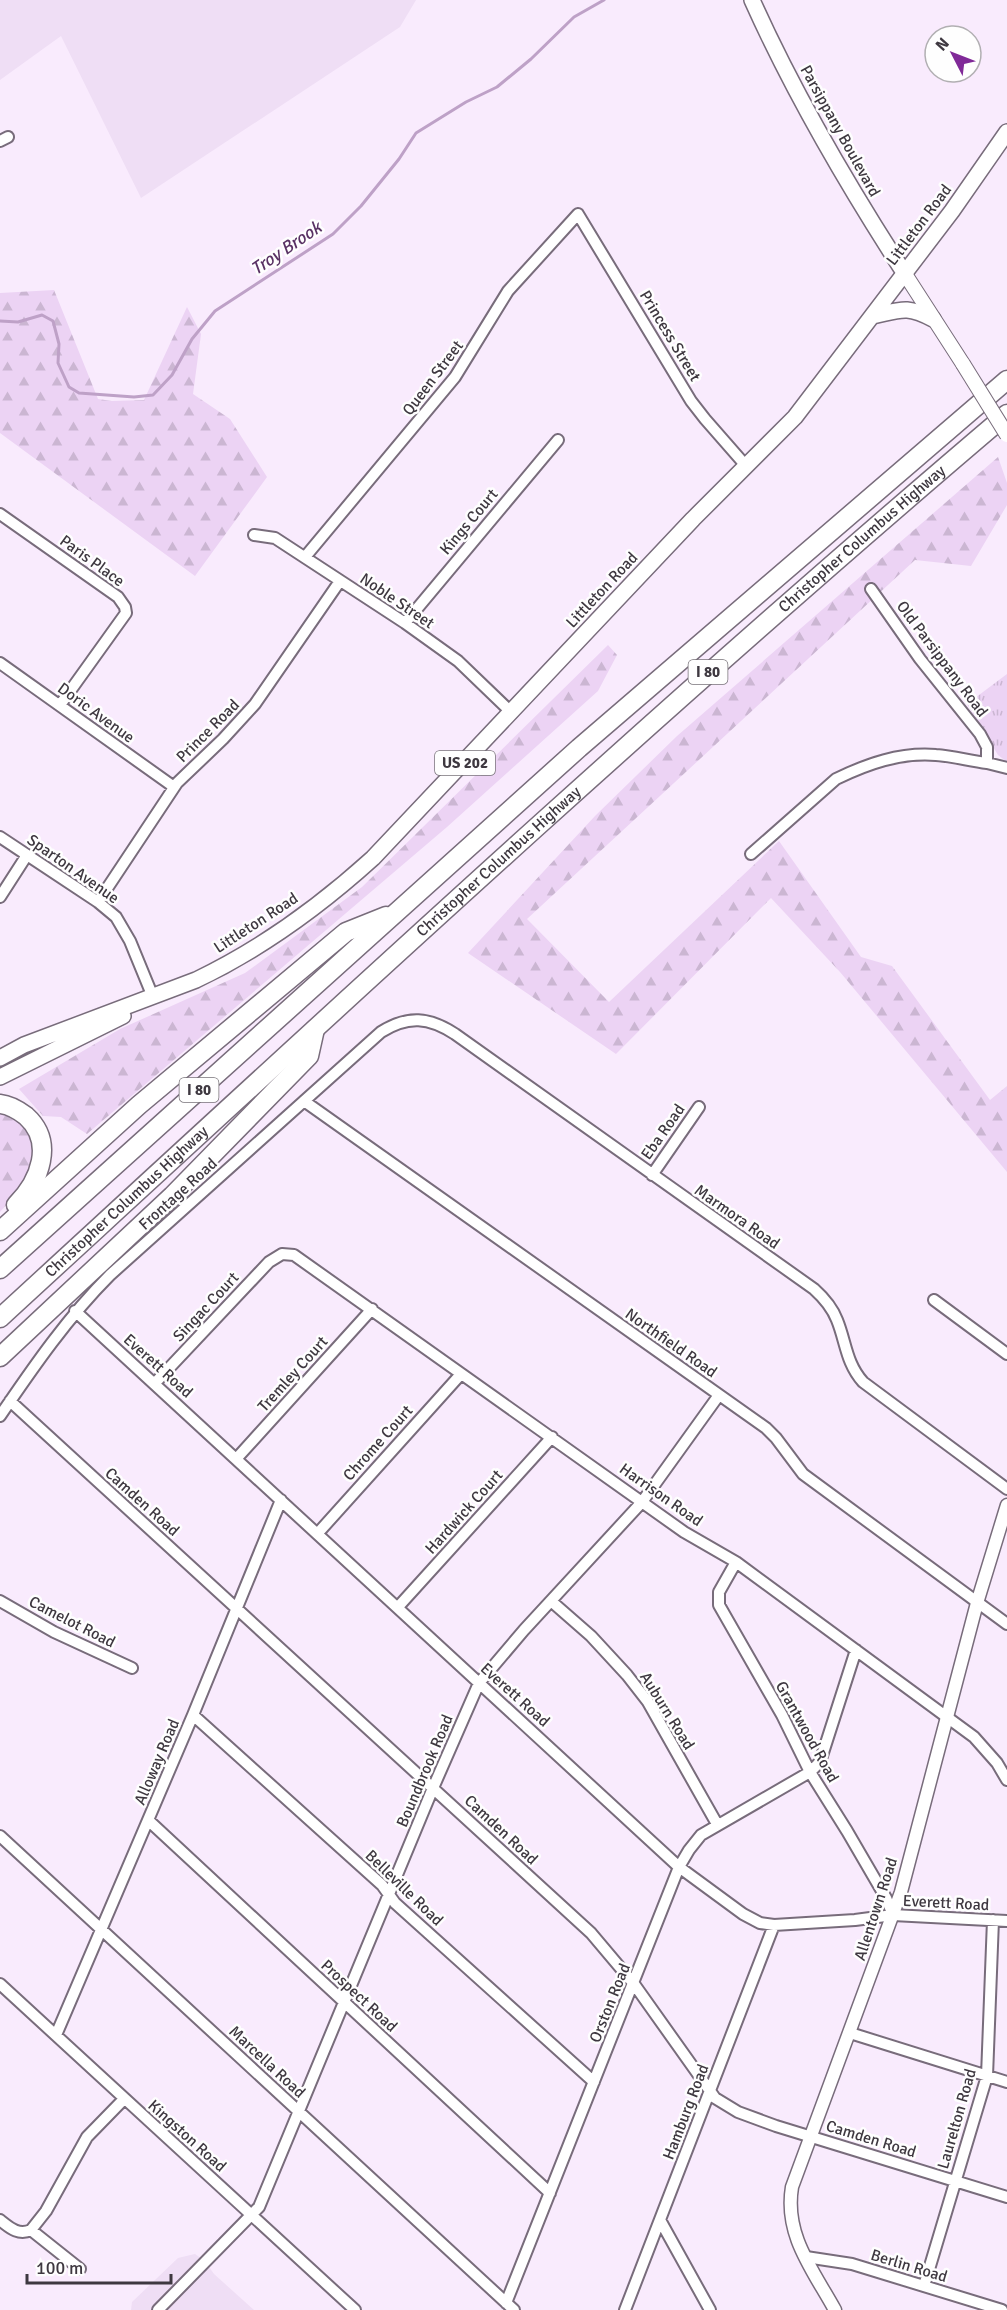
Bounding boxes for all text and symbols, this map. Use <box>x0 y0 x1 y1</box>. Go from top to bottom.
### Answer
north arrow <box>923 24 983 84</box>
text: N <box>931 34 954 55</box>
street label: Parsippany Boulevard <box>796 62 884 200</box>
street label: Littleton Road <box>882 181 956 269</box>
water label: Troy Brook <box>247 215 327 280</box>
street label: Princess Street <box>635 287 705 386</box>
street label: Queen Street <box>398 336 468 420</box>
street label: Christopher Columbus Highway <box>774 461 950 617</box>
street label: Kings Court <box>436 485 503 559</box>
street label: Paris Place <box>56 531 128 591</box>
street label: Littleton Road <box>562 548 642 632</box>
street label: Noble Street <box>356 569 438 633</box>
street label: Old Parsippany Road <box>892 597 992 721</box>
road number: I 80 <box>688 660 728 684</box>
street label: Doric Avenue <box>54 678 138 748</box>
street label: Prince Road <box>172 695 244 767</box>
road number: US 202 <box>435 751 495 775</box>
street label: Christopher Columbus Highway <box>412 782 585 941</box>
street label: Sparton Avenue <box>23 830 123 908</box>
street label: Littleton Road <box>210 888 302 958</box>
road number: I 80 <box>180 1078 218 1102</box>
street label: Eba Road <box>637 1100 689 1164</box>
street label: Christopher Columbus Highway <box>41 1121 213 1282</box>
street label: Frontage Road <box>135 1154 221 1234</box>
street label: Marmora Road <box>690 1180 784 1254</box>
street label: Singac Court <box>169 1268 244 1346</box>
street label: Northfield Road <box>621 1304 721 1382</box>
street label: Everett Road <box>119 1330 197 1402</box>
street label: Tremley Court <box>254 1332 333 1416</box>
street label: Chrome Court <box>339 1401 417 1485</box>
street label: Harrison Road <box>615 1459 707 1531</box>
street label: Camden Road <box>101 1463 183 1541</box>
street label: Hardwick Court <box>421 1465 507 1558</box>
street label: Camelot Road <box>25 1592 119 1652</box>
street label: Everett Road <box>476 1659 554 1731</box>
street label: Auburn Road <box>635 1668 699 1754</box>
street label: Grantwood Road <box>771 1678 843 1786</box>
street label: Boundbrook Road <box>392 1712 458 1830</box>
street label: Alloway Road <box>130 1716 184 1808</box>
street label: Camden Road <box>460 1791 542 1869</box>
street label: Belleville Road <box>361 1846 447 1930</box>
street label: Allentown Road <box>850 1855 902 1963</box>
street label: Everett Road <box>902 1891 990 1915</box>
street label: Prospect Road <box>317 1956 401 2036</box>
street label: Orston Road <box>585 1960 635 2046</box>
street label: Marcella Road <box>225 2022 309 2102</box>
street label: Hamburg Road <box>659 2061 713 2163</box>
street label: Laurelton Road <box>933 2067 981 2171</box>
street label: Kingston Road <box>144 2096 230 2176</box>
street label: Camden Road <box>823 2116 919 2162</box>
street label: Berlin Road <box>868 2245 950 2287</box>
scale bar <box>27 2247 171 2285</box>
text: 100 m <box>36 2257 83 2279</box>

